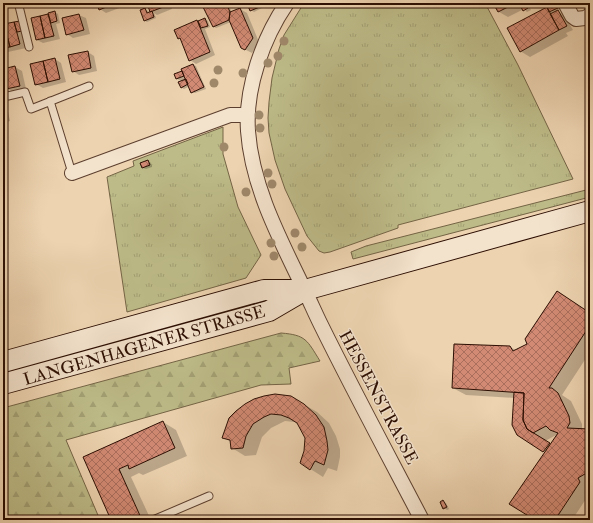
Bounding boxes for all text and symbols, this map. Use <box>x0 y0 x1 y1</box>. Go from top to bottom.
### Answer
street label: LANGENHAGENER STRASSE <box>21 301 268 390</box>
street label: HESSENSTRASSE <box>334 327 423 468</box>

